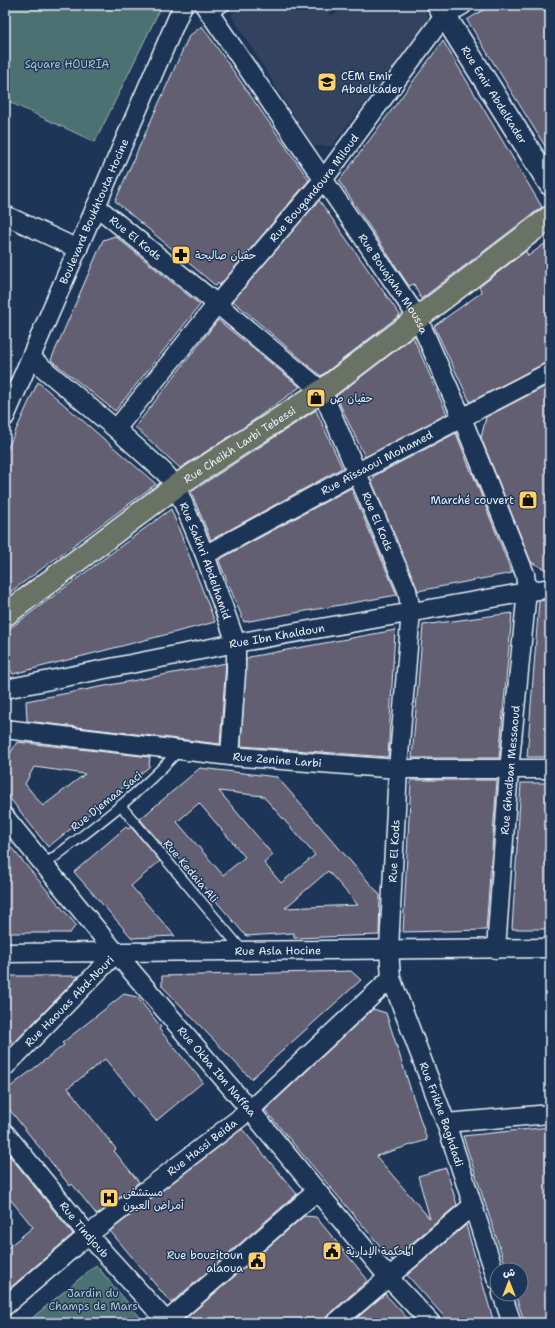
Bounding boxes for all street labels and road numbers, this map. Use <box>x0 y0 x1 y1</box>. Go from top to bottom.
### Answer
street label: Rue Emir Abdelkader <box>457 43 530 147</box>
street label: Rue Bougandoura Miloud <box>266 131 362 245</box>
street label: Boulevard Boukhtouta Hocine <box>56 136 132 287</box>
street label: Rue El Kods <box>106 213 165 264</box>
street label: Rue Bouajaha Moussa <box>354 231 431 337</box>
street label: Rue Cheikh Larbi Tebessi <box>181 403 299 487</box>
street label: Rue Aïssaoui Mohamed <box>318 427 436 499</box>
street label: Rue El Kods <box>358 490 397 554</box>
street label: Rue Sakhri Abdelhamid <box>176 500 234 622</box>
street label: Rue Ibn Khaldoun <box>228 621 326 652</box>
street label: Rue Ghadban Messaoud <box>497 705 524 835</box>
street label: Rue Zenine Larbi <box>232 749 322 771</box>
street label: Rue Djemaa Saci <box>67 768 145 835</box>
street label: Rue El Kods <box>385 819 404 883</box>
street label: Rue Kedaia Ali <box>160 837 221 906</box>
street label: Rue Asla Hocine <box>235 943 321 959</box>
street label: Rue Haouas Abd-Nouri <box>22 952 117 1050</box>
street label: Rue Okba Ibn Naffaa <box>174 1023 259 1120</box>
street label: Rue Frikhe Baghdadi <box>416 1060 467 1169</box>
street label: Rue Hassi Beida <box>164 1116 240 1179</box>
street label: Rue Tindjoub <box>56 1199 112 1261</box>

